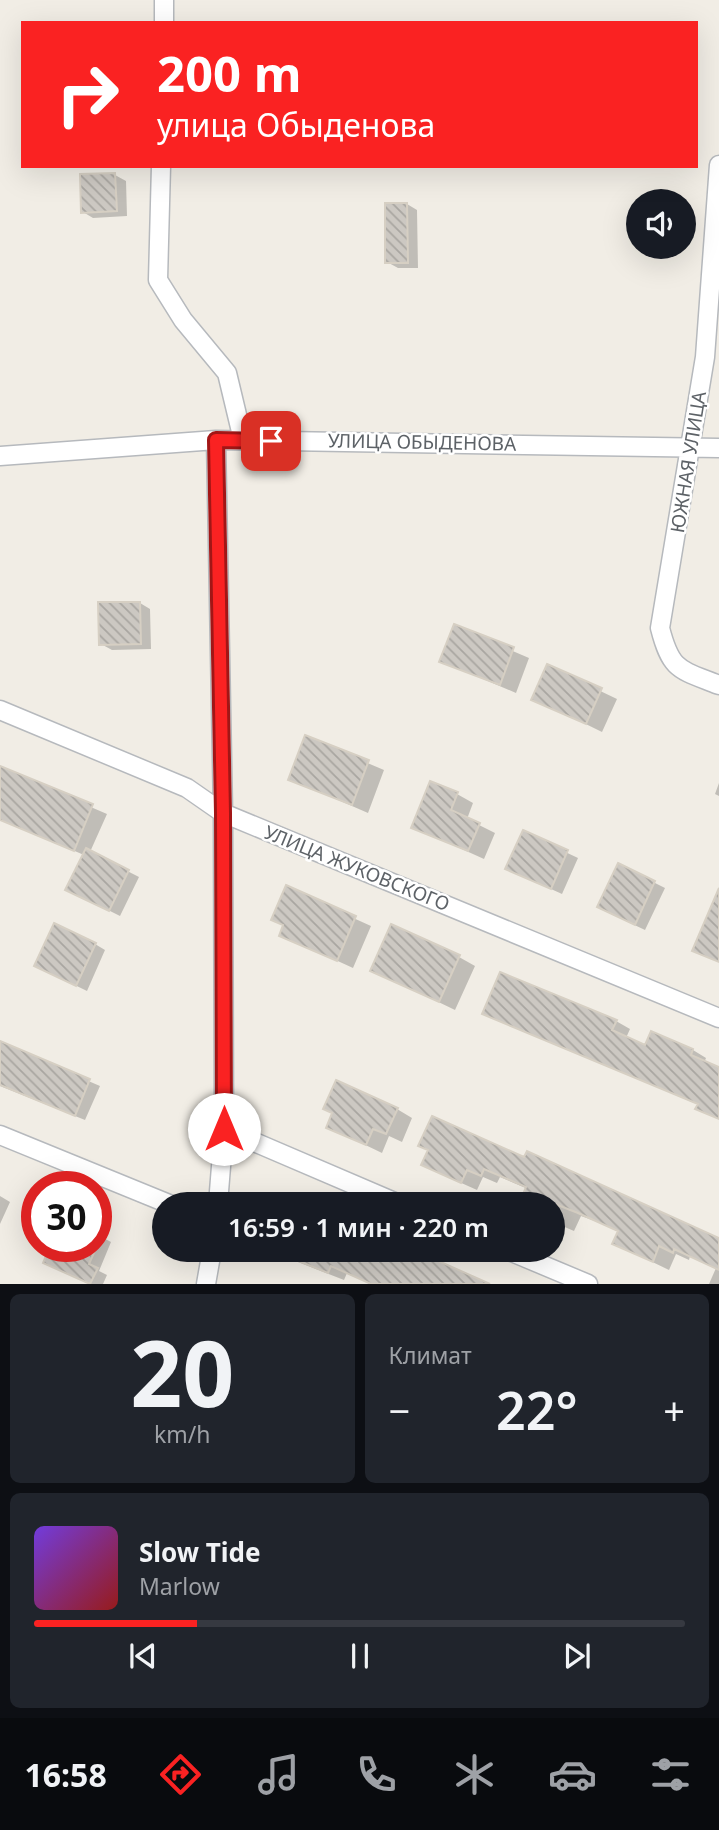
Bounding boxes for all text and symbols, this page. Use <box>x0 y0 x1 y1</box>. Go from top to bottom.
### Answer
text: 200 m <box>157 40 302 106</box>
icon: right <box>42 49 133 140</box>
text: улица Обыденова <box>157 103 435 146</box>
map controls <box>626 189 696 259</box>
button: sound <box>626 189 696 259</box>
street label: ЮЖНАЯ УЛИЦА <box>664 389 712 535</box>
pin <box>241 411 301 471</box>
icon: arrive <box>252 422 290 460</box>
street label: УЛИЦА ОБЫДЕНОВА <box>328 427 517 457</box>
street label: УЛИЦА ЖУКОВСКОГО <box>260 819 454 917</box>
position arrow <box>187 1092 261 1166</box>
speed limit sign: 30 <box>21 1171 112 1262</box>
text: 16:59 · 1 мин · 220 m <box>228 1209 489 1245</box>
text: 20 <box>130 1310 234 1434</box>
text: Климат <box>389 1339 472 1371</box>
text: 22° <box>496 1374 578 1445</box>
text: − <box>389 1384 410 1436</box>
text: + <box>663 1384 685 1436</box>
text: km/h <box>154 1418 211 1450</box>
text: Slow Tide <box>139 1534 261 1570</box>
text: Marlow <box>139 1570 220 1602</box>
icon: previous <box>124 1637 162 1675</box>
icon: pause <box>341 1637 379 1675</box>
icon: next <box>558 1637 596 1675</box>
icon: directions <box>156 1750 205 1799</box>
icon: music <box>254 1750 303 1799</box>
icon: phone <box>352 1750 401 1799</box>
icon: climate <box>450 1750 499 1799</box>
icon: car <box>548 1750 597 1799</box>
icon: filters <box>646 1750 695 1799</box>
text: 16:58 <box>24 1753 107 1796</box>

